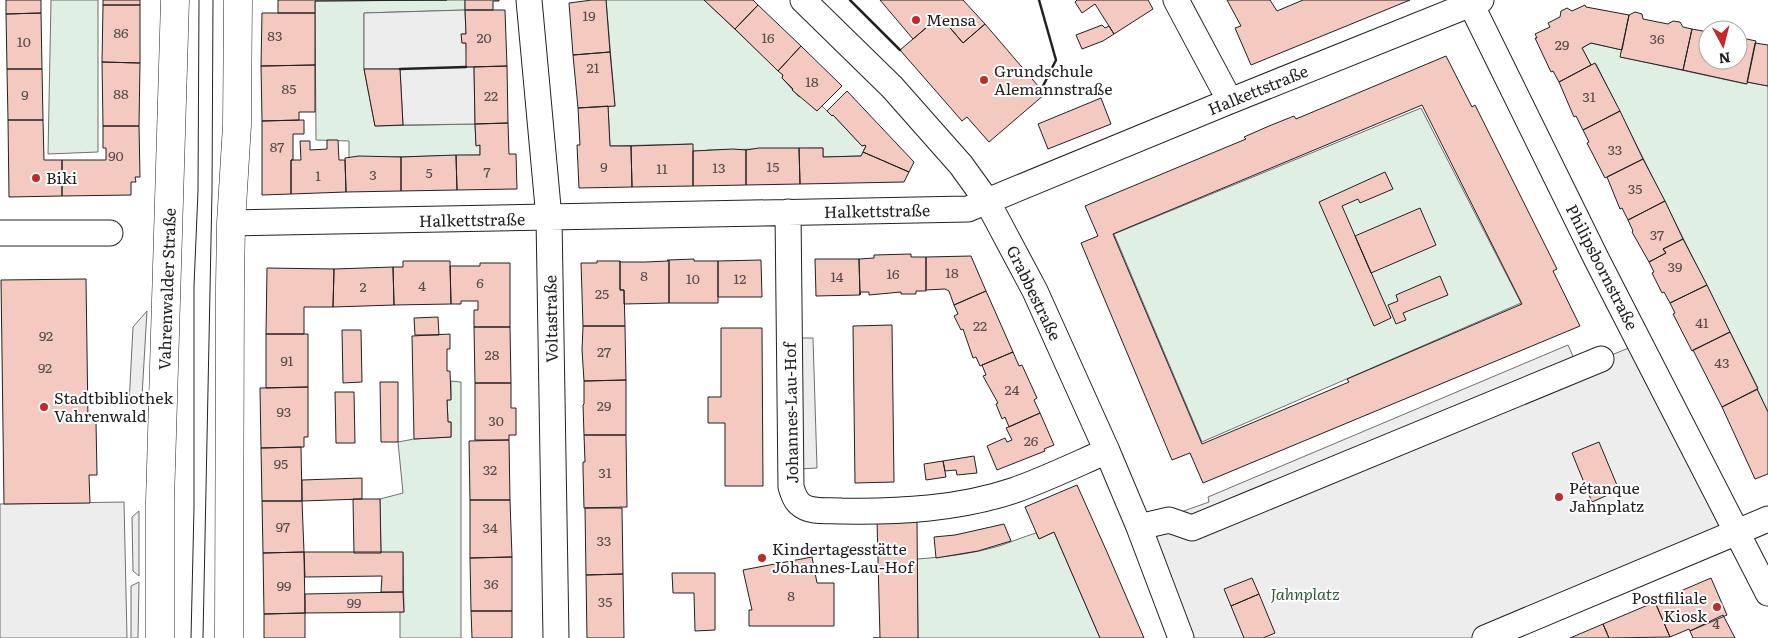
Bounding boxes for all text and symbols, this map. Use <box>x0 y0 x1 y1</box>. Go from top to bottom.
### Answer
house number: 19 <box>582 5 596 25</box>
place label: Mensa <box>926 7 977 31</box>
marker: Mensa <box>910 14 922 26</box>
north arrow <box>1698 20 1748 70</box>
house number: 86 <box>113 22 129 42</box>
house number: 83 <box>267 25 283 45</box>
house number: 20 <box>476 27 492 47</box>
house number: 16 <box>761 27 775 47</box>
house number: 36 <box>1649 28 1665 48</box>
house number: 10 <box>17 31 31 51</box>
house number: 29 <box>1555 34 1569 54</box>
text: N <box>1717 48 1732 70</box>
house number: 21 <box>587 57 600 77</box>
place label: Grundschule Alemannstraße <box>994 58 1112 100</box>
street label: Halkettstraße <box>1204 58 1311 120</box>
house number: 18 <box>805 71 819 91</box>
marker: Grundschule Alemannstraße <box>978 74 990 86</box>
house number: 85 <box>282 78 296 98</box>
house number: 88 <box>113 83 129 103</box>
house number: 9 <box>21 84 29 104</box>
house number: 22 <box>484 85 498 105</box>
house number: 31 <box>1582 86 1596 106</box>
house number: 87 <box>270 136 284 156</box>
house number: 33 <box>1608 139 1622 159</box>
house number: 90 <box>108 145 124 165</box>
house number: 9 <box>600 156 608 176</box>
house number: 15 <box>767 156 779 176</box>
house number: 13 <box>712 157 726 177</box>
house number: 11 <box>656 158 668 178</box>
house number: 7 <box>483 161 491 181</box>
house number: 5 <box>425 162 433 182</box>
house number: 3 <box>369 164 377 184</box>
place label: Biki <box>46 165 77 189</box>
house number: 1 <box>315 165 321 185</box>
marker: Biki <box>30 172 42 184</box>
house number: 35 <box>1628 178 1642 198</box>
street label: Halkettstraße <box>824 197 930 223</box>
street label: Philipsbornstraße <box>1561 200 1645 334</box>
street label: Halkettstraße <box>419 206 525 232</box>
street label: Vahrenwalder Straße <box>151 208 181 370</box>
house number: 37 <box>1650 224 1664 244</box>
street label: Grabbestraße <box>1001 241 1068 344</box>
house number: 39 <box>1668 256 1682 276</box>
house number: 18 <box>945 262 959 282</box>
house number: 16 <box>886 263 900 283</box>
house number: 8 <box>640 265 648 285</box>
house number: 14 <box>831 266 844 286</box>
house number: 10 <box>686 268 700 288</box>
house number: 12 <box>734 268 746 288</box>
house number: 6 <box>476 272 484 292</box>
house number: 4 <box>418 275 426 295</box>
street label: Voltastraße <box>537 275 563 363</box>
house number: 2 <box>359 276 367 296</box>
house number: 25 <box>595 283 609 303</box>
house number: 41 <box>1695 312 1709 332</box>
house number: 22 <box>973 315 987 335</box>
house number: 92 <box>39 325 53 345</box>
street label: Johannes-Lau-Hof <box>777 340 803 484</box>
house number: 27 <box>597 341 611 361</box>
house number: 28 <box>485 344 500 364</box>
house number: 91 <box>280 350 294 370</box>
house number: 43 <box>1714 352 1730 372</box>
house number: 92 <box>38 357 52 377</box>
house number: 24 <box>1005 379 1020 399</box>
place label: Stadtbibliothek Vahrenwald <box>54 385 173 427</box>
house number: 29 <box>597 395 611 415</box>
marker: Stadtbibliothek Vahrenwald <box>38 401 50 413</box>
house number: 93 <box>277 401 291 421</box>
house number: 30 <box>488 410 504 430</box>
house number: 26 <box>1024 430 1039 450</box>
house number: 95 <box>274 453 288 473</box>
house number: 32 <box>483 459 497 479</box>
house number: 31 <box>598 462 612 482</box>
place label: Pétanque Jahnplatz <box>1569 475 1644 517</box>
marker: Pétanque Jahnplatz <box>1553 491 1565 503</box>
house number: 97 <box>276 516 290 536</box>
house number: 34 <box>482 517 498 537</box>
house number: 33 <box>597 530 611 550</box>
place label: Kindertagesstätte Johannes-Lau-Hof <box>772 536 915 578</box>
marker: Kindertagesstätte Johannes-Lau-Hof <box>756 552 768 564</box>
house number: 36 <box>483 573 499 593</box>
house number: 99 <box>277 575 291 595</box>
park label: Jahnplatz <box>1270 581 1340 605</box>
house number: 8 <box>787 585 795 605</box>
place label: Postfiliale Kiosk <box>1632 585 1707 627</box>
house number: 35 <box>598 591 612 611</box>
house number: 99 <box>347 592 361 612</box>
marker: Postfiliale Kiosk <box>1711 601 1723 613</box>
house number: 4 <box>1712 613 1720 633</box>

